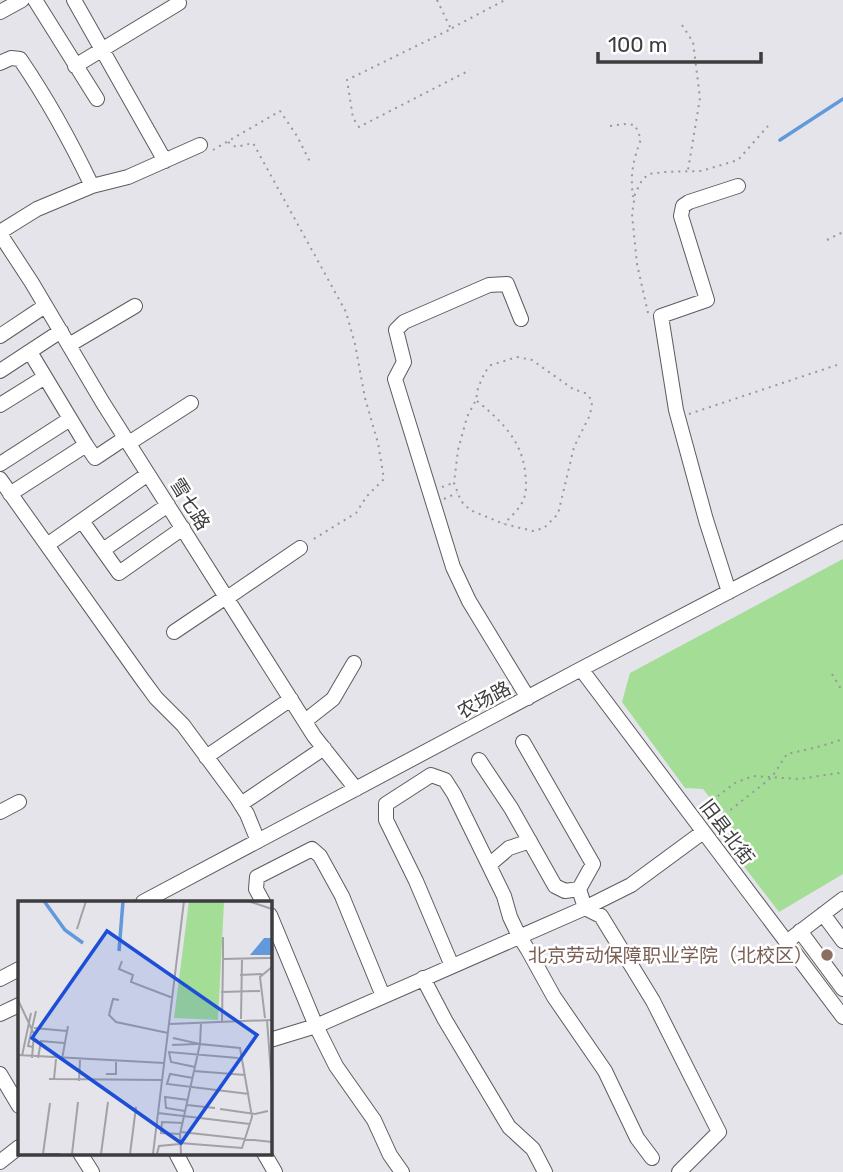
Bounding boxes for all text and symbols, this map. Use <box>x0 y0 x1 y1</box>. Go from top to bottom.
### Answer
scale bar <box>598 21 761 65</box>
text: 100 m <box>608 32 667 57</box>
street label: 雪七路 <box>165 474 215 534</box>
street label: 农场路 <box>453 676 515 724</box>
street label: 旧县北街 <box>695 795 759 869</box>
inset map <box>18 901 271 1154</box>
place label: 北京劳动保障职业学院（北校区） <box>528 944 813 967</box>
marker: 北京劳动保障职业学院（北校区） <box>819 947 835 963</box>

